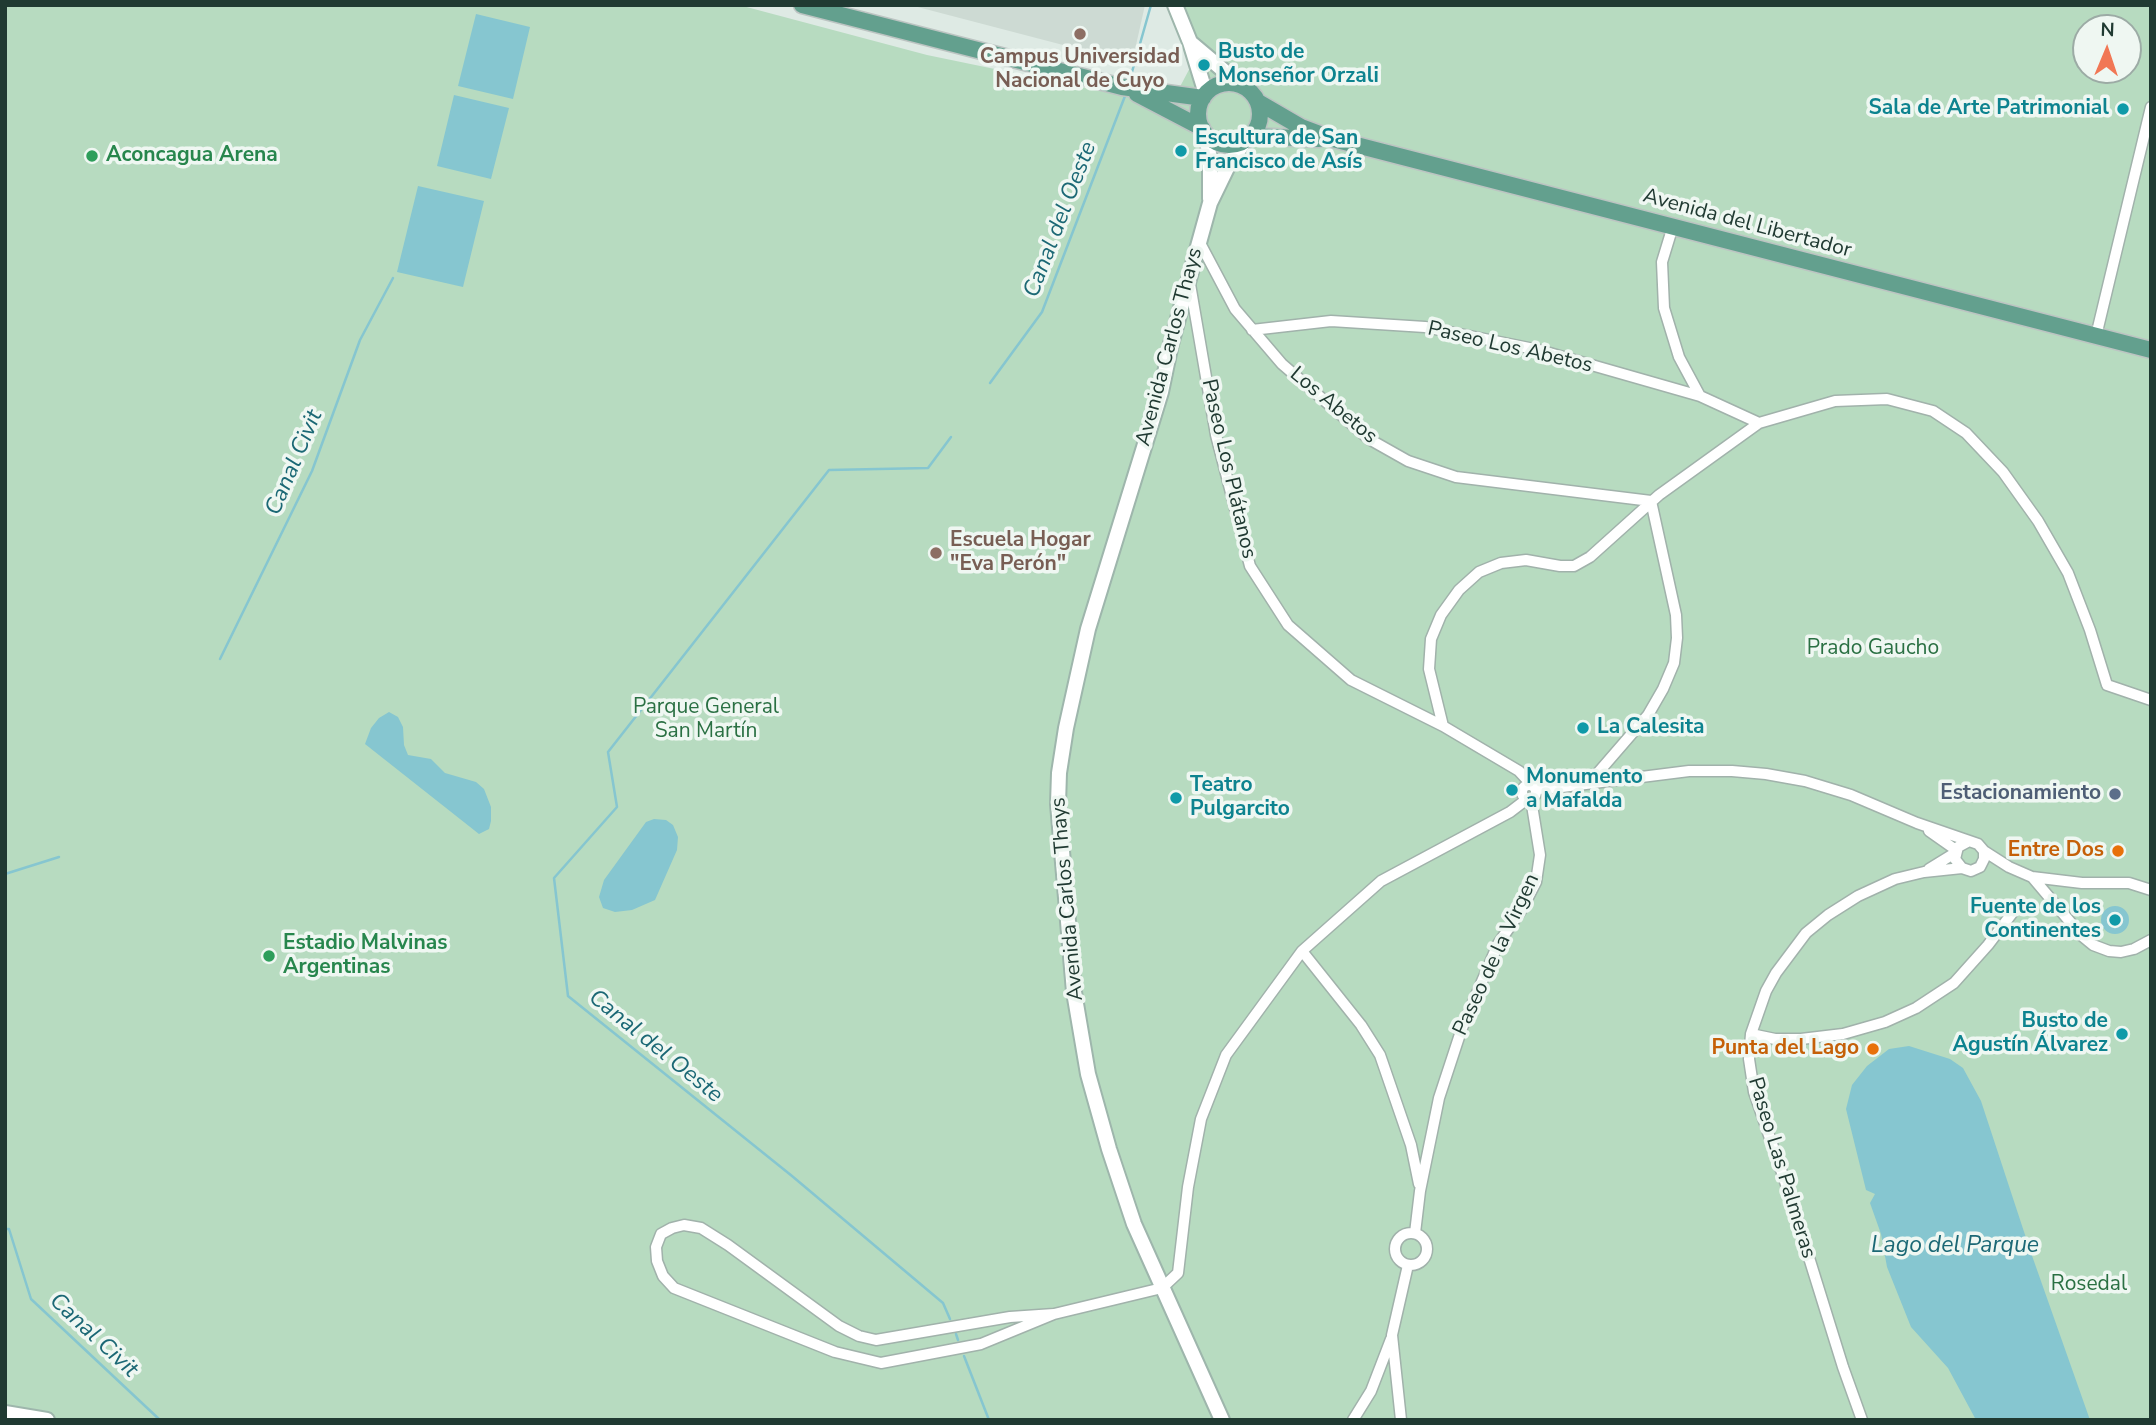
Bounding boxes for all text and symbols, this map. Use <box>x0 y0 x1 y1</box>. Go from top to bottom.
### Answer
north arrow <box>2072 14 2142 84</box>
text: N <box>2100 17 2115 43</box>
marker: Campus Universidad Nacional de Cuyo <box>1072 26 1088 42</box>
place label: Busto de Monseñor Orzali <box>1218 40 1379 90</box>
place label: Campus Universidad Nacional de Cuyo <box>980 45 1180 95</box>
marker: Busto de Monseñor Orzali <box>1196 57 1212 73</box>
place label: Sala de Arte Patrimonial <box>1869 96 2109 122</box>
marker: Sala de Arte Patrimonial <box>2115 101 2131 117</box>
place label: Escultura de San Francisco de Asís <box>1195 126 1362 176</box>
water label: Canal del Oeste <box>1019 138 1103 302</box>
place label: Aconcagua Arena <box>106 143 278 169</box>
marker: Escultura de San Francisco de Asís <box>1173 143 1189 159</box>
marker: Aconcagua Arena <box>84 148 100 164</box>
street label: Avenida del Libertador <box>1640 184 1854 264</box>
street label: Avenida Carlos Thays <box>1131 245 1209 449</box>
street label: Paseo Los Abetos <box>1425 317 1595 379</box>
street label: Los Abetos <box>1284 362 1382 450</box>
street label: Paseo Los Plátanos <box>1195 377 1261 561</box>
water label: Canal Civit <box>261 406 329 520</box>
place label: Escuela Hogar "Eva Perón" <box>950 528 1091 578</box>
marker: Escuela Hogar "Eva Perón" <box>928 545 944 561</box>
park label: Prado Gaucho <box>1807 636 1939 662</box>
park label: Parque General San Martín <box>633 695 779 745</box>
place label: La Calesita <box>1597 715 1704 741</box>
marker: La Calesita <box>1575 720 1591 736</box>
place label: Monumento a Mafalda <box>1526 765 1643 815</box>
place label: Teatro Pulgarcito <box>1190 773 1290 823</box>
place label: Estacionamiento <box>1940 781 2101 807</box>
marker: Monumento a Mafalda <box>1504 782 1520 798</box>
marker: Estacionamiento <box>2107 786 2123 802</box>
marker: Teatro Pulgarcito <box>1168 790 1184 806</box>
street label: Avenida Carlos Thays <box>1047 796 1089 1002</box>
place label: Entre Dos <box>2008 838 2104 864</box>
marker: Entre Dos <box>2110 843 2126 859</box>
street label: Paseo de la Virgen <box>1448 870 1546 1040</box>
place label: Fuente de los Continentes <box>1970 895 2101 945</box>
marker: Fuente de los Continentes <box>2107 912 2123 928</box>
place label: Estadio Malvinas Argentinas <box>283 931 447 981</box>
marker: Estadio Malvinas Argentinas <box>261 948 277 964</box>
water label: Canal del Oeste <box>582 984 728 1110</box>
place label: Busto de Agustín Álvarez <box>1952 1009 2108 1059</box>
marker: Busto de Agustín Álvarez <box>2114 1026 2130 1042</box>
place label: Punta del Lago <box>1711 1036 1859 1062</box>
marker: Punta del Lago <box>1865 1041 1881 1057</box>
street label: Paseo Las Palmeras <box>1741 1074 1821 1262</box>
water label: Lago del Parque <box>1871 1232 2039 1260</box>
park label: Rosedal <box>2051 1272 2127 1298</box>
water label: Canal Civit <box>43 1288 143 1384</box>

